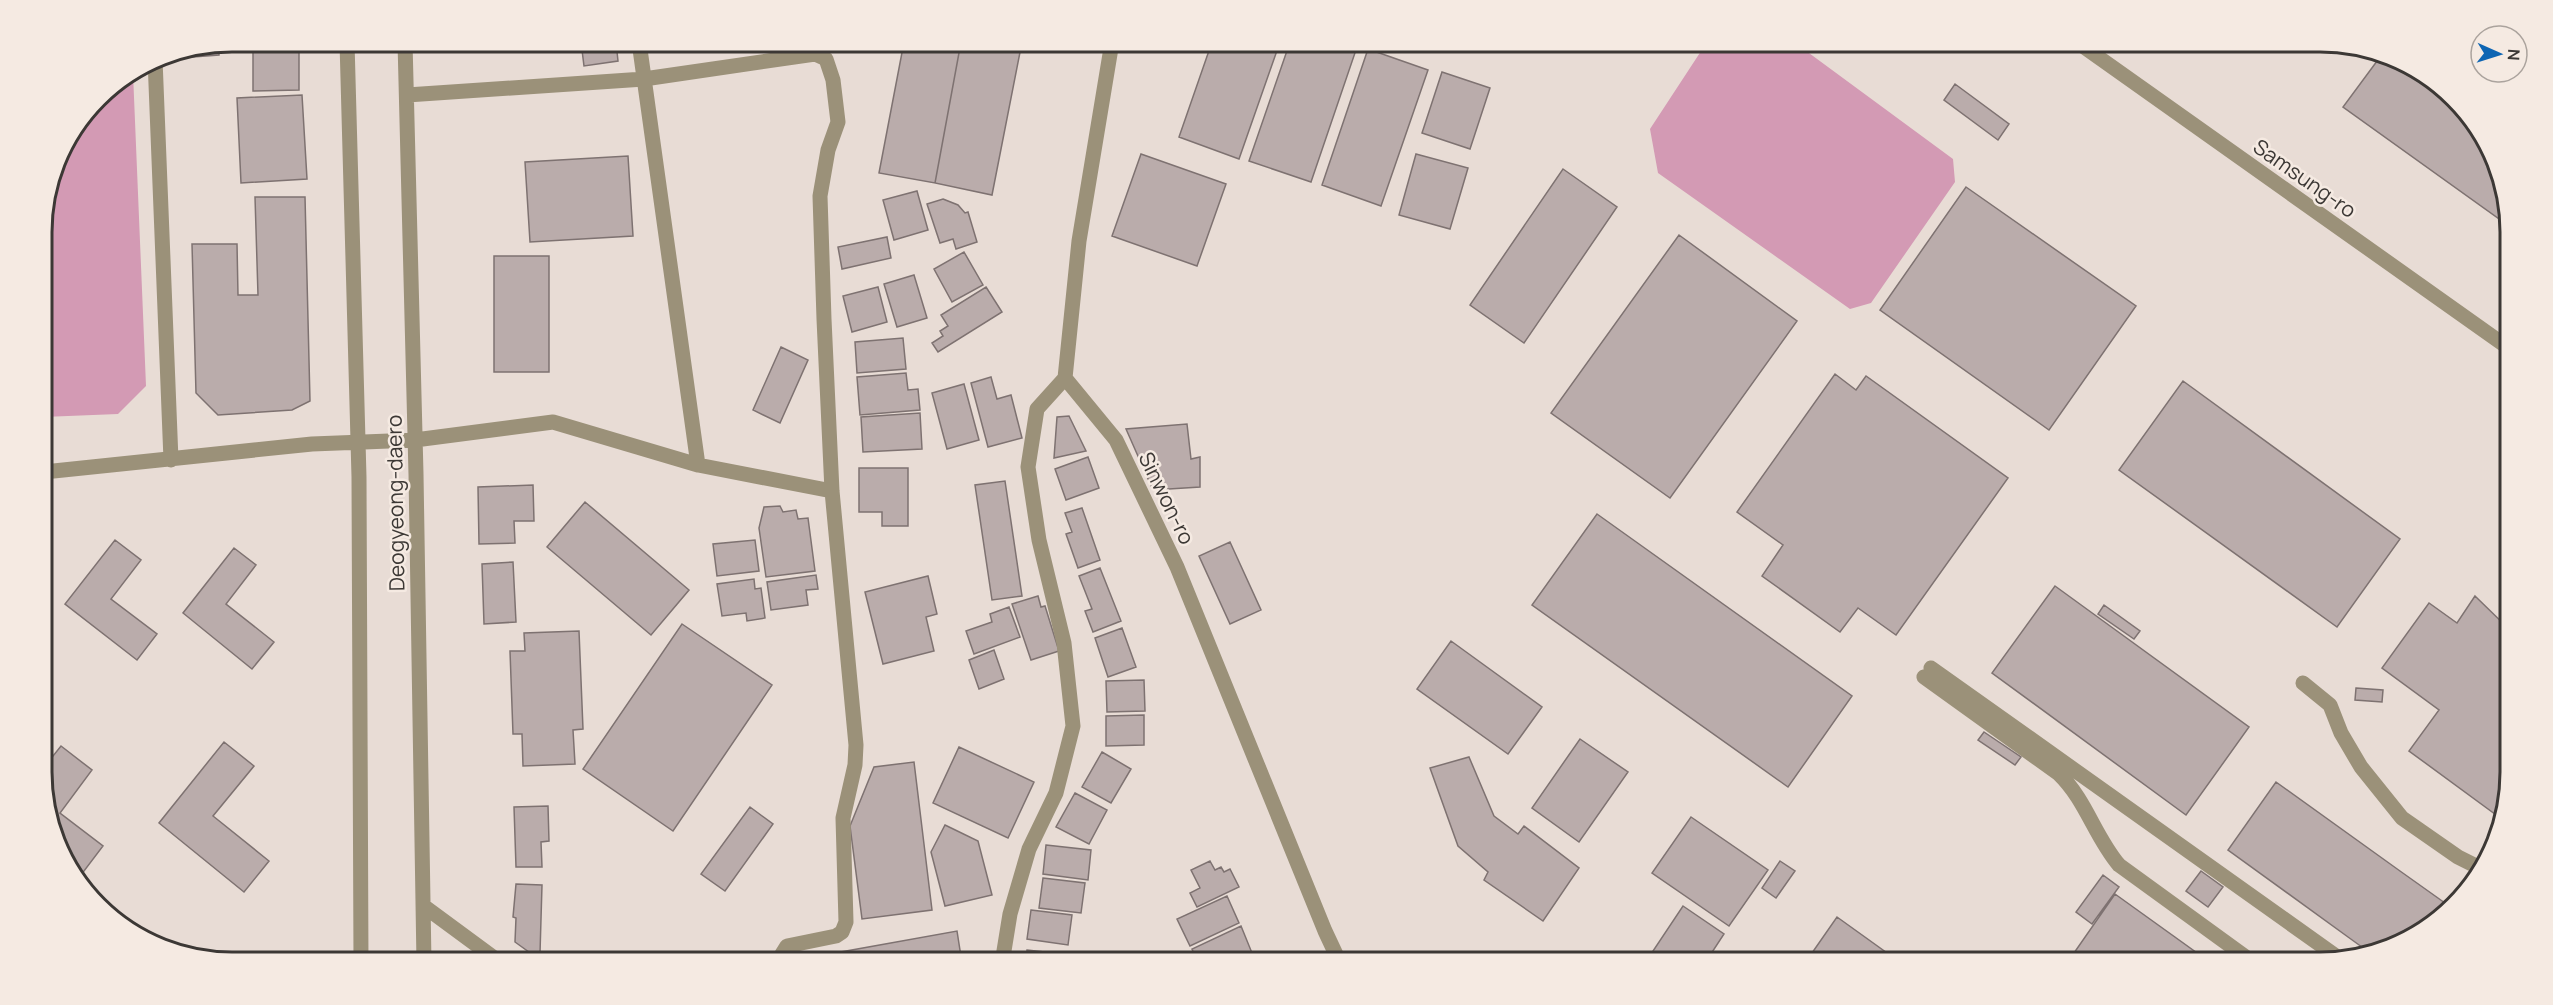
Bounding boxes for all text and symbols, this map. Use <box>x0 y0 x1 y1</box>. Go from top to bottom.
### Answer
north arrow <box>2469 24 2529 84</box>
text: N <box>2503 48 2525 61</box>
street label: Samsung-ro <box>2248 132 2362 224</box>
street label: Deogyeong-daero <box>379 415 411 591</box>
street label: Sinwon-ro <box>1133 447 1201 549</box>

